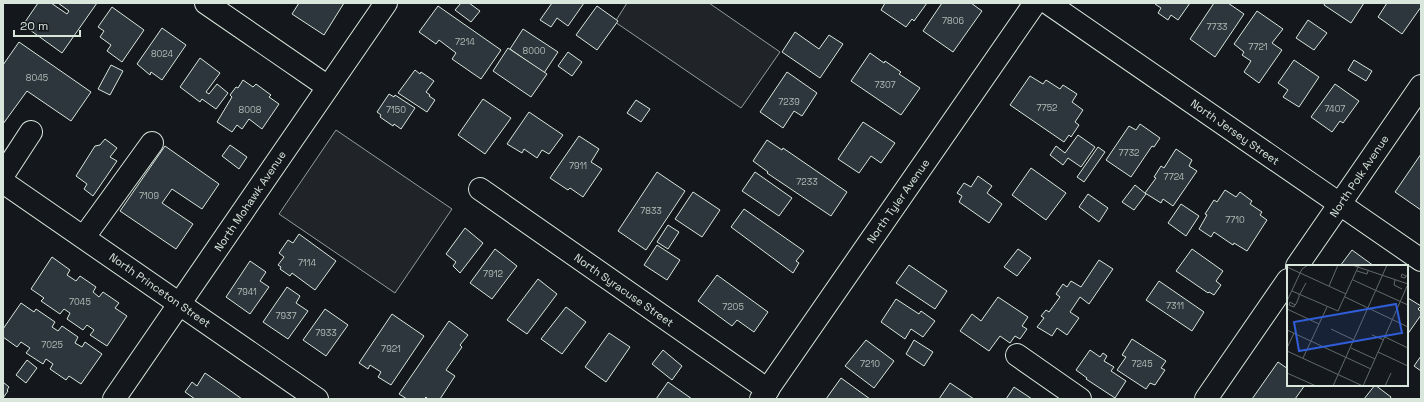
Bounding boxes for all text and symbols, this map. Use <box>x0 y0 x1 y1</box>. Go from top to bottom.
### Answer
scale bar <box>14 12 80 38</box>
house number: 7806 <box>942 15 964 27</box>
text: 20 m <box>20 18 48 34</box>
house number: 7733 <box>1206 21 1228 33</box>
house number: 7214 <box>455 36 475 48</box>
house number: 7721 <box>1248 41 1268 53</box>
house number: 8000 <box>523 45 546 57</box>
house number: 8024 <box>151 48 173 60</box>
house number: 8045 <box>26 72 48 84</box>
house number: 7307 <box>874 79 896 91</box>
house number: 7239 <box>778 96 800 108</box>
street label: North Jersey Street <box>1188 96 1282 168</box>
house number: 7752 <box>1037 102 1057 114</box>
house number: 7407 <box>1325 103 1345 115</box>
house number: 8008 <box>239 104 262 116</box>
house number: 7150 <box>386 104 406 116</box>
street label: North Polk Avenue <box>1326 132 1392 220</box>
house number: 7732 <box>1118 147 1140 159</box>
street label: North Mohawk Avenue <box>211 148 289 254</box>
street label: North Tyler Avenue <box>864 156 932 246</box>
house number: 7911 <box>569 160 587 172</box>
house number: 7724 <box>1164 171 1185 183</box>
house number: 7233 <box>796 176 818 188</box>
house number: 7109 <box>139 190 159 202</box>
house number: 7833 <box>640 205 662 217</box>
house number: 7710 <box>1225 214 1245 226</box>
street label: North Princeton Street <box>107 250 213 330</box>
street label: North Syracuse Street <box>571 250 677 330</box>
house number: 7114 <box>298 257 316 269</box>
inset map <box>1287 265 1408 386</box>
house number: 7912 <box>483 268 503 280</box>
house number: 7941 <box>237 286 257 298</box>
house number: 7045 <box>69 296 91 308</box>
house number: 7311 <box>1166 300 1184 312</box>
house number: 7205 <box>722 301 744 313</box>
house number: 7937 <box>275 310 297 322</box>
house number: 7933 <box>315 327 337 339</box>
house number: 7025 <box>41 339 63 351</box>
house number: 7921 <box>381 343 401 355</box>
house number: 7210 <box>860 358 880 370</box>
house number: 7245 <box>1131 358 1153 370</box>

